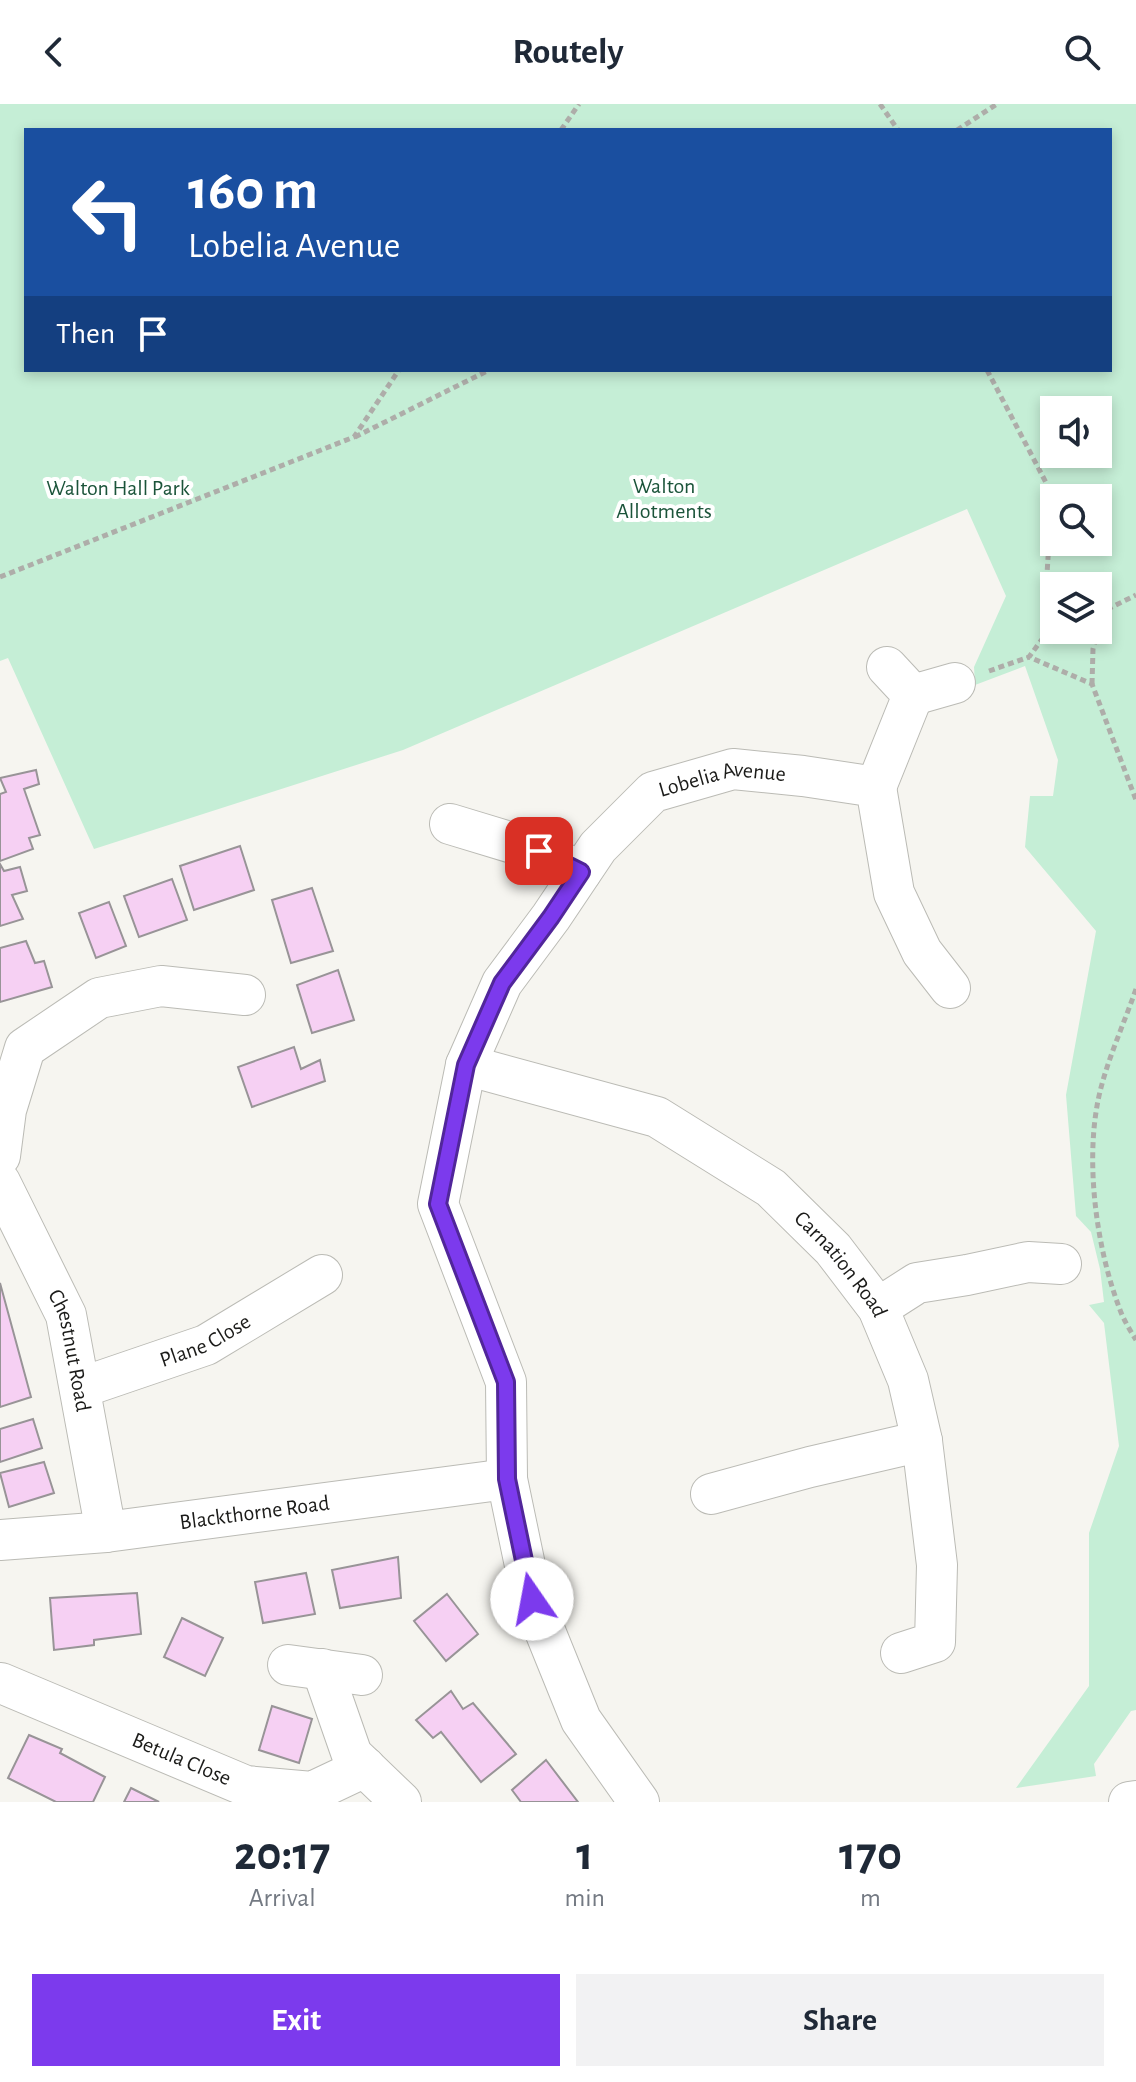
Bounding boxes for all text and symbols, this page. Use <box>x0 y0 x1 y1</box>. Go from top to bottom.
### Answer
icon: back <box>32 30 76 74</box>
icon: search <box>1060 30 1104 74</box>
text: Routely <box>513 34 623 70</box>
icon: left <box>56 160 160 264</box>
text: 160 m <box>188 163 318 219</box>
text: Lobelia Avenue <box>188 228 400 264</box>
icon: arrive <box>131 312 175 356</box>
text: Then <box>56 319 115 349</box>
map controls <box>1040 396 1112 644</box>
button: sound <box>1040 396 1112 468</box>
park label: Walton Allotments <box>616 475 712 522</box>
park label: Walton Hall Park <box>46 477 190 499</box>
button: search <box>1040 484 1112 556</box>
button: layers <box>1040 572 1112 644</box>
street label: Lobelia Avenue <box>656 758 787 801</box>
pin <box>505 817 573 885</box>
icon: arrive <box>517 829 561 873</box>
street label: Carnation Road <box>790 1207 891 1320</box>
street label: Chestnut Road <box>44 1286 95 1414</box>
street label: Plane Close <box>157 1310 254 1371</box>
street label: Blackthorne Road <box>178 1492 331 1533</box>
position arrow <box>490 1557 574 1641</box>
street label: Betula Close <box>129 1728 234 1790</box>
text: 20:17 <box>234 1831 331 1879</box>
text: 1 <box>576 1831 593 1879</box>
text: 170 <box>839 1831 902 1879</box>
text: Arrival <box>249 1885 316 1911</box>
text: min <box>565 1885 605 1911</box>
text: m <box>860 1885 881 1911</box>
button: Exit <box>32 1974 560 2066</box>
button: Share <box>576 1974 1104 2066</box>

